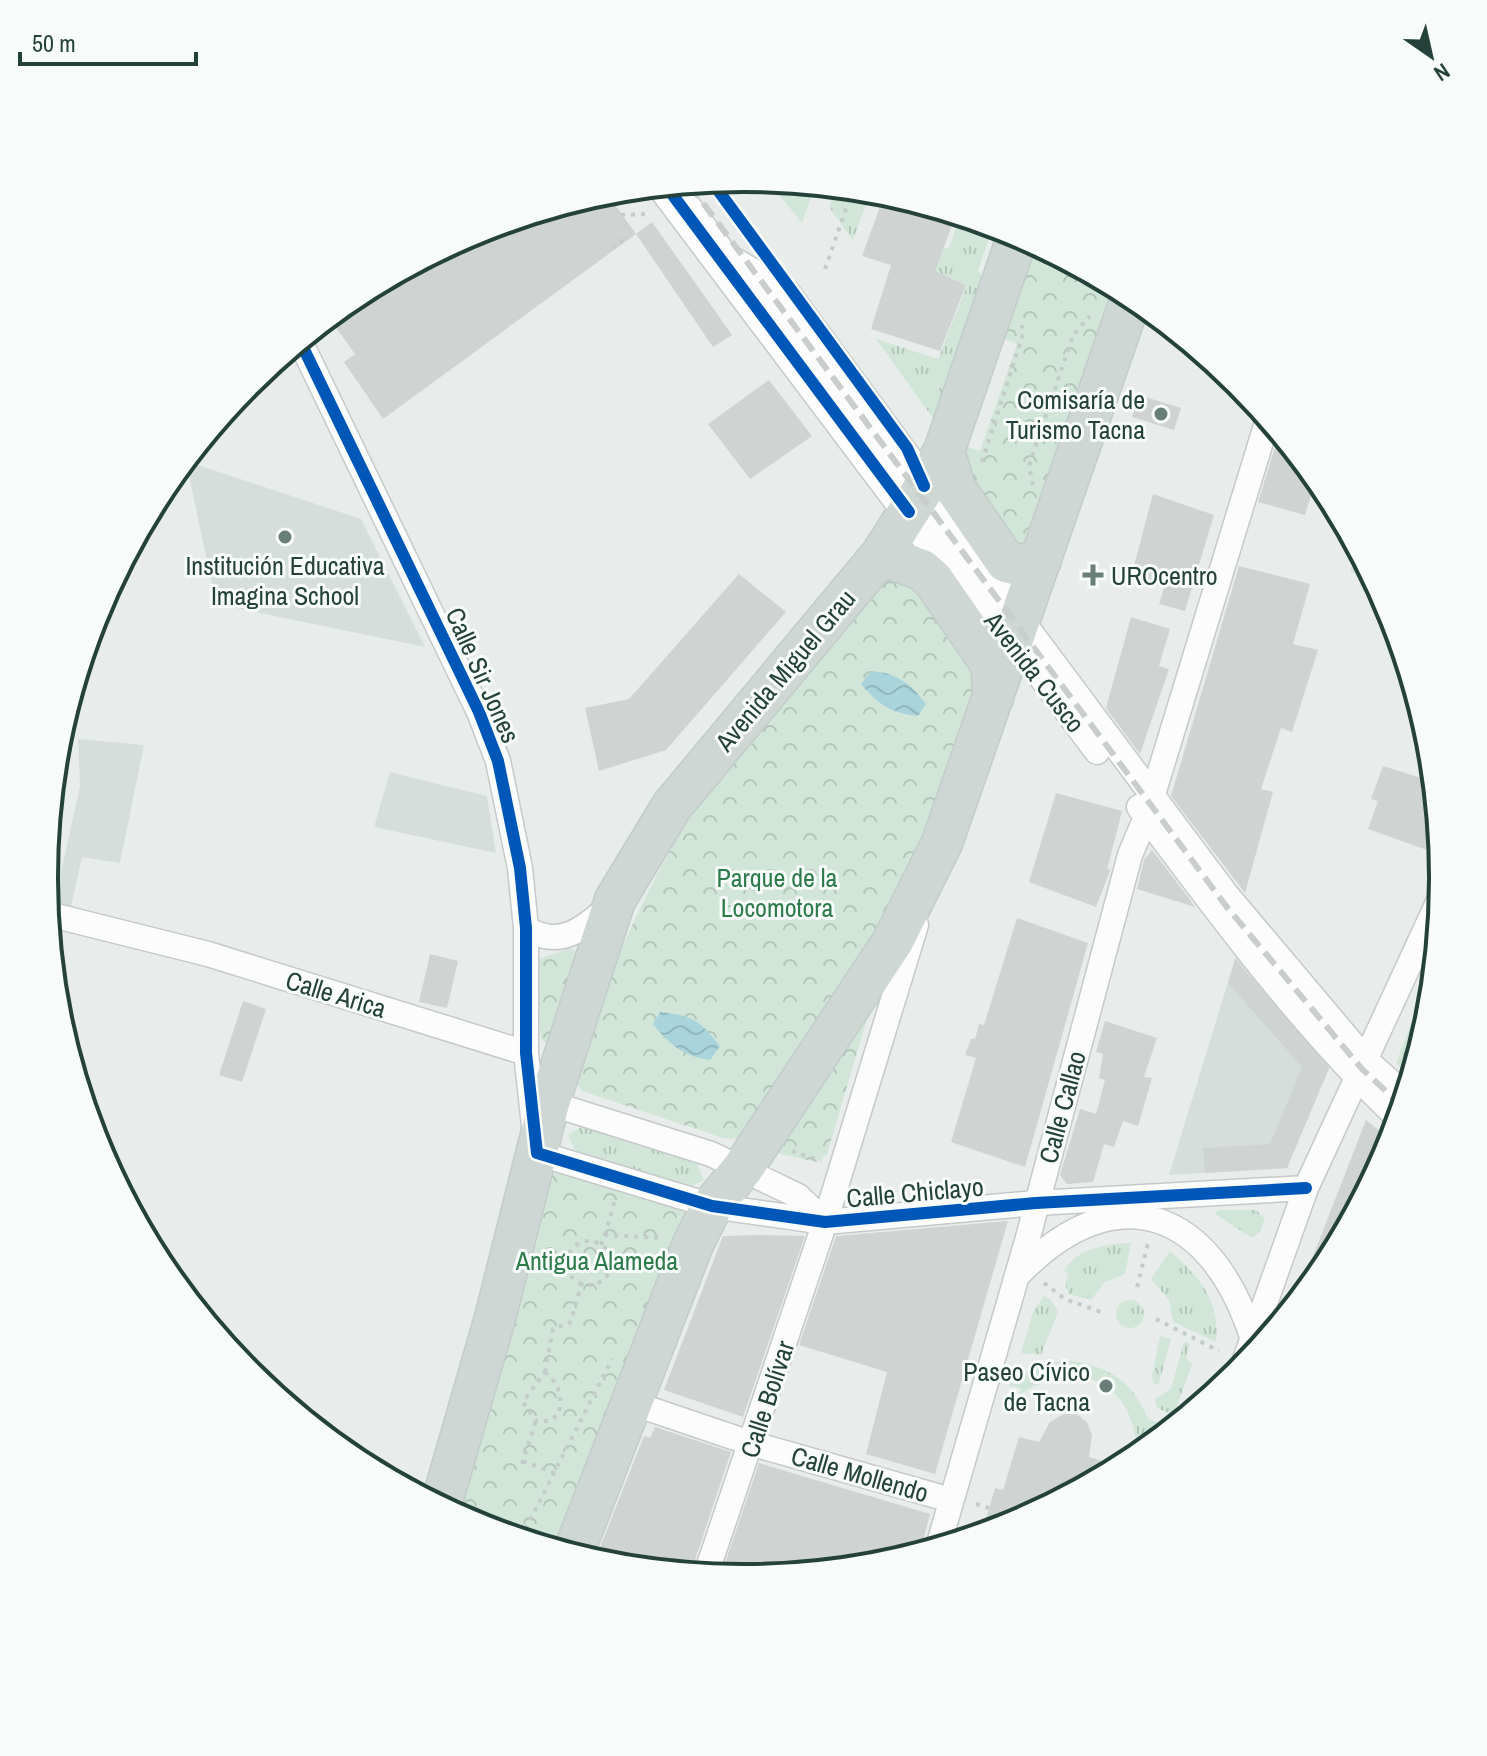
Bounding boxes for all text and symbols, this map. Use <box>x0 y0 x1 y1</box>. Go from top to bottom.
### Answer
scale bar <box>20 16 196 66</box>
north arrow <box>1391 16 1471 96</box>
text: 50 m <box>32 27 76 59</box>
text: N <box>1428 57 1456 89</box>
place label: Comisaría de Turismo Tacna <box>1006 382 1145 447</box>
marker: Comisaría de Turismo Tacna <box>1152 405 1170 423</box>
marker: Institución Educativa Imagina School <box>276 528 294 546</box>
place label: Institución Educativa Imagina School <box>185 548 385 613</box>
place label: UROcentro <box>1111 558 1218 593</box>
marker: UROcentro <box>1082 564 1104 586</box>
street label: Avenida Miguel Grau <box>706 582 863 759</box>
street label: Calle Sir Jones <box>438 602 528 748</box>
street label: Avenida Cusco <box>976 604 1093 740</box>
park label: Parque de la Locomotora <box>717 860 838 925</box>
street label: Calle Arica <box>282 962 391 1026</box>
street label: Calle Callao <box>1030 1047 1094 1167</box>
street label: Calle Chiclayo <box>845 1169 985 1215</box>
park label: Antigua Alameda <box>515 1243 678 1278</box>
street label: Calle Bolívar <box>732 1336 802 1462</box>
place label: Paseo Cívico de Tacna <box>963 1354 1090 1419</box>
marker: Paseo Cívico de Tacna <box>1097 1377 1115 1395</box>
street label: Calle Mollendo <box>787 1438 933 1510</box>

